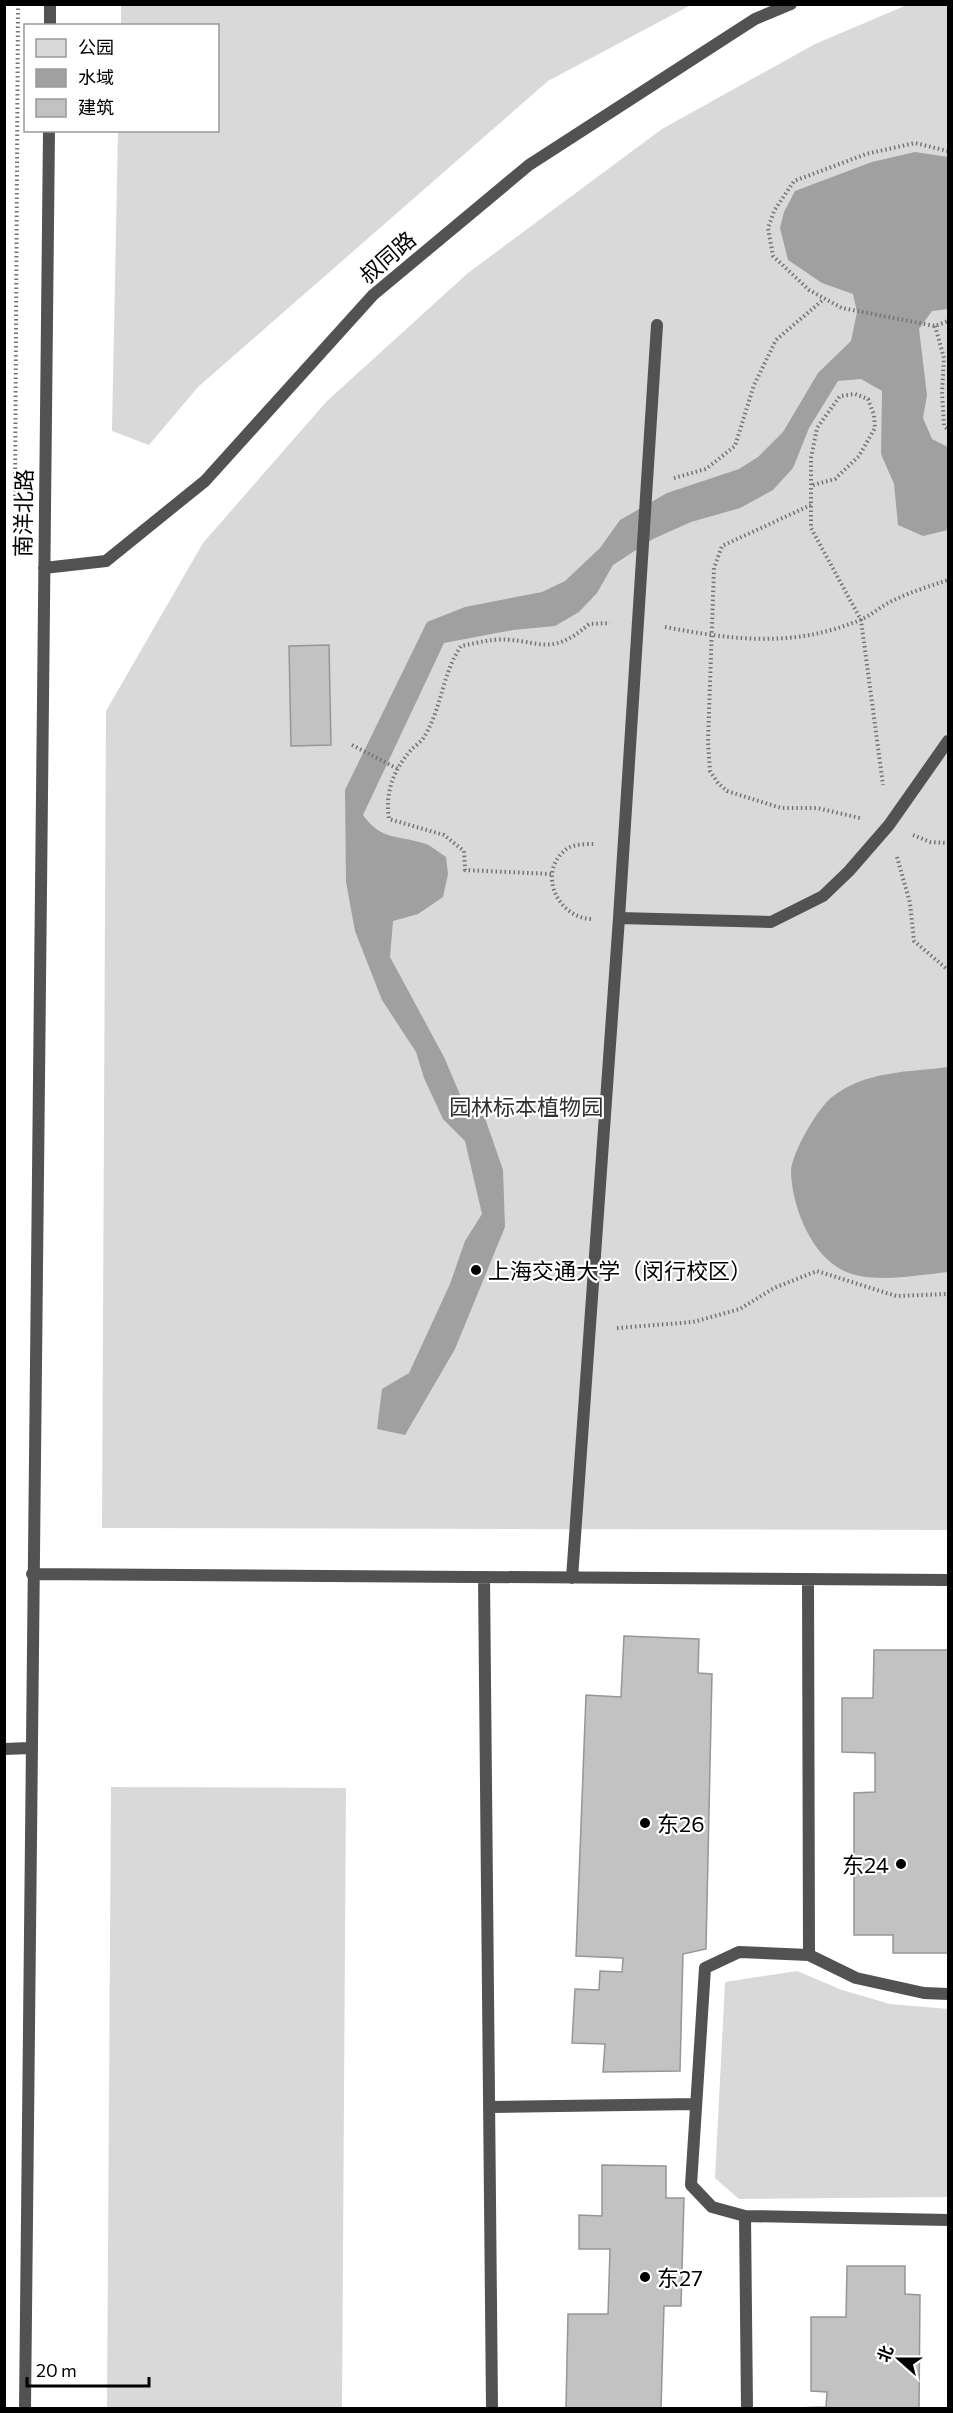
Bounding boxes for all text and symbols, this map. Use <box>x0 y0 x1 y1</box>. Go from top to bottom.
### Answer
legend <box>24 24 219 132</box>
text: 公园 <box>78 36 114 58</box>
text: 水域 <box>78 66 114 88</box>
text: 建筑 <box>78 96 114 118</box>
street label: 叔同路 <box>353 225 421 289</box>
street label: 南洋北路 <box>9 469 37 557</box>
park label: 园林标本植物园 <box>449 1093 603 1120</box>
place label: 上海交通大学（闵行校区） <box>488 1257 752 1284</box>
marker: 上海交通大学（闵行校区） <box>469 1263 483 1277</box>
place label: 东26 <box>657 1810 705 1837</box>
marker: 东26 <box>638 1816 652 1830</box>
place label: 东24 <box>842 1851 889 1878</box>
marker: 东24 <box>894 1857 908 1871</box>
place label: 东27 <box>657 2264 703 2291</box>
marker: 东27 <box>638 2270 652 2284</box>
north arrow <box>869 2329 929 2389</box>
text: 北 <box>873 2343 896 2364</box>
scale bar <box>27 2350 148 2388</box>
text: 20 m <box>36 2359 77 2381</box>

